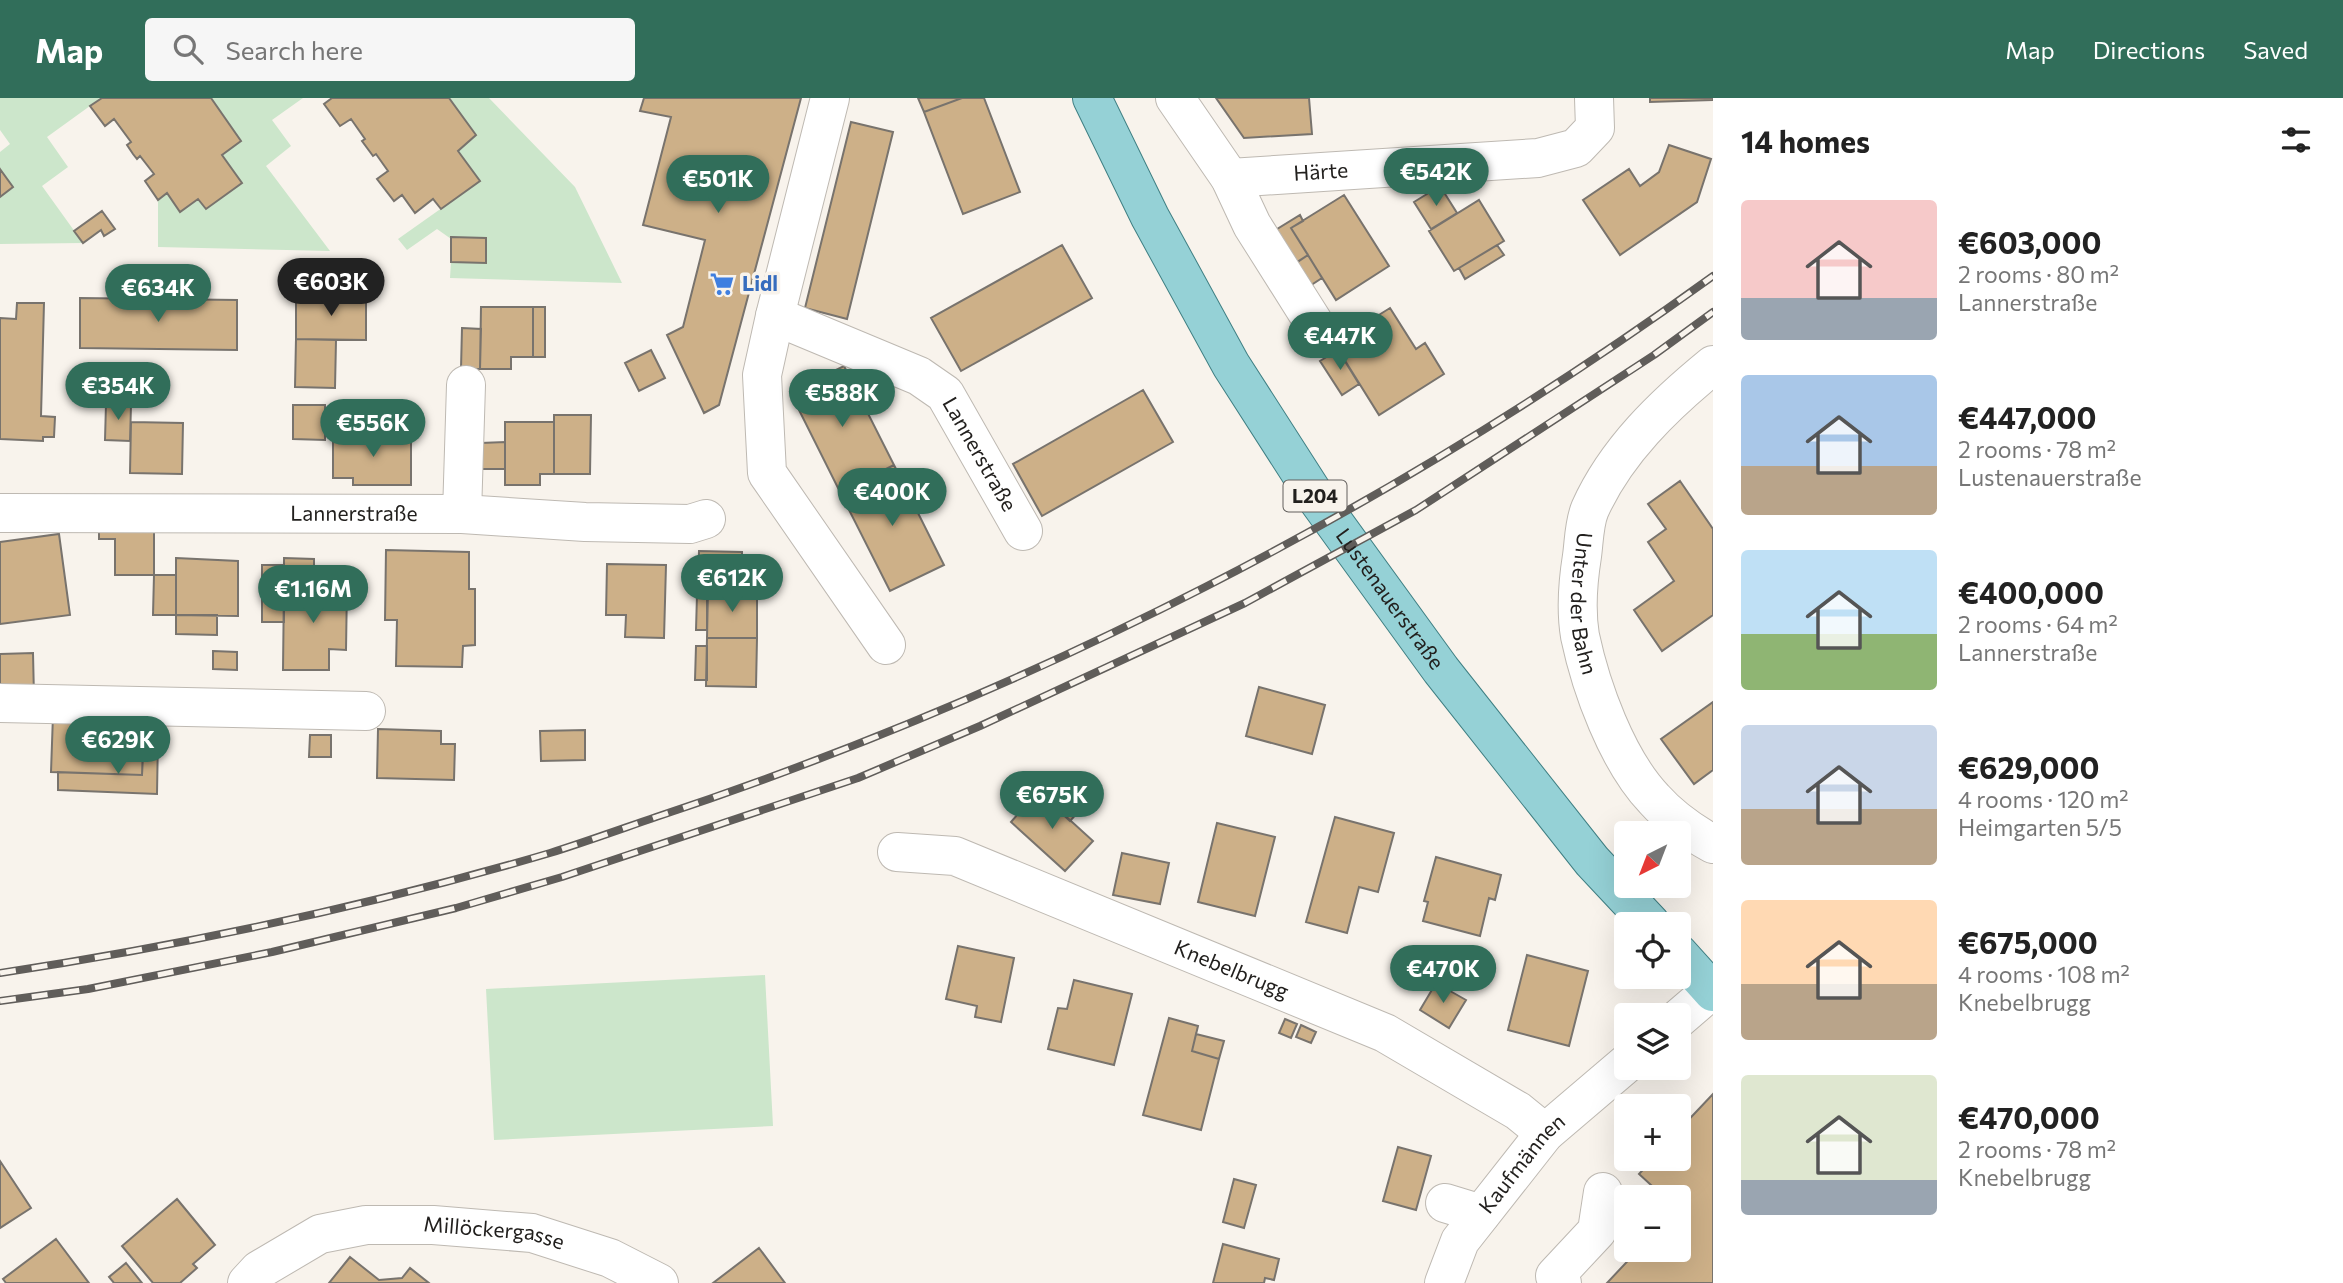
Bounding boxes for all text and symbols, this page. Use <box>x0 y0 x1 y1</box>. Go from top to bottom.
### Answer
search box <box>145 18 635 81</box>
text: Map <box>35 29 103 70</box>
icon: search <box>169 30 207 68</box>
text: Search here <box>225 34 363 65</box>
text: Map <box>2005 35 2055 64</box>
text: Directions <box>2093 35 2205 64</box>
text: Saved <box>2243 35 2308 64</box>
icon: filters <box>2277 121 2315 159</box>
text: 14 homes <box>1741 122 1870 159</box>
pin: €542K <box>1387 148 1485 208</box>
pin: €501K <box>669 156 767 215</box>
street label: Härte <box>1293 156 1349 185</box>
text: €542K <box>1400 157 1472 185</box>
text: €501K <box>682 164 754 192</box>
text: €603,000 <box>1958 223 2101 260</box>
icon: home <box>1797 228 1881 312</box>
pin: €603K <box>282 258 380 318</box>
text: 2 rooms · 80 m² <box>1958 260 2119 288</box>
pin: €634K <box>109 264 207 324</box>
text: €603K <box>294 267 369 295</box>
supermarket icon: Lidl <box>708 270 736 298</box>
place label: Lidl <box>742 270 778 295</box>
text: €634K <box>121 273 195 301</box>
text: Lannerstraße <box>1958 288 2097 316</box>
pin: €447K <box>1291 313 1389 372</box>
text: €447K <box>1304 321 1376 349</box>
pin: €354K <box>69 362 167 422</box>
pin: €588K <box>793 370 891 429</box>
text: €354K <box>81 371 155 399</box>
text: €588K <box>805 378 879 406</box>
street label: Lannerstraße <box>938 392 1023 515</box>
text: €447,000 <box>1958 398 2096 435</box>
pin: €556K <box>324 400 422 459</box>
icon: home <box>1797 403 1881 487</box>
text: €556K <box>336 408 410 436</box>
text: 2 rooms · 78 m² <box>1958 435 2116 463</box>
text: Lustenauerstraße <box>1958 463 2142 491</box>
pin: €400K <box>843 468 941 528</box>
text: €400K <box>854 477 930 505</box>
road number: L204 <box>1284 480 1346 512</box>
street label: Lannerstraße <box>290 500 418 525</box>
street label: Lustenauerstraße <box>1331 523 1450 674</box>
street label: Unter der Bahn <box>1567 531 1603 677</box>
pin: €612K <box>683 554 781 614</box>
text: €612K <box>697 563 767 591</box>
pin: €1.16M <box>256 566 370 625</box>
text: €400,000 <box>1958 573 2104 610</box>
text: €1.16M <box>274 574 352 602</box>
icon: home <box>1797 578 1881 662</box>
text: 2 rooms · 64 m² <box>1958 610 2118 638</box>
text: Lannerstraße <box>1958 638 2097 666</box>
pin: €629K <box>69 716 167 776</box>
text: €629K <box>81 725 155 753</box>
text: €629,000 <box>1958 748 2099 785</box>
icon: home <box>1797 753 1881 837</box>
pin: €675K <box>1003 772 1101 831</box>
text: €675K <box>1016 780 1088 808</box>
text: 4 rooms · 120 m² <box>1958 785 2129 813</box>
text: Heimgarten 5/5 <box>1958 813 2122 841</box>
north arrow <box>1614 821 1690 898</box>
map controls <box>1614 821 1691 1262</box>
button: locate <box>1614 912 1691 989</box>
text: €675,000 <box>1958 923 2098 960</box>
icon: home <box>1797 928 1881 1012</box>
street label: Knebelbrugg <box>1171 934 1293 1003</box>
pin: €470K <box>1394 946 1492 1005</box>
text: €470K <box>1406 954 1480 982</box>
text: 4 rooms · 108 m² <box>1958 960 2130 988</box>
text: Knebelbrugg <box>1958 988 2091 1016</box>
button: layers <box>1614 1003 1691 1080</box>
button: + <box>1614 1094 1691 1171</box>
text: €470,000 <box>1958 1098 2100 1135</box>
icon: home <box>1797 1103 1881 1187</box>
street label: Kaufmännen <box>1473 1108 1569 1218</box>
text: 2 rooms · 78 m² <box>1958 1135 2116 1163</box>
text: Knebelbrugg <box>1958 1163 2091 1191</box>
button: − <box>1614 1185 1691 1262</box>
street label: Millöckergasse <box>423 1210 568 1254</box>

